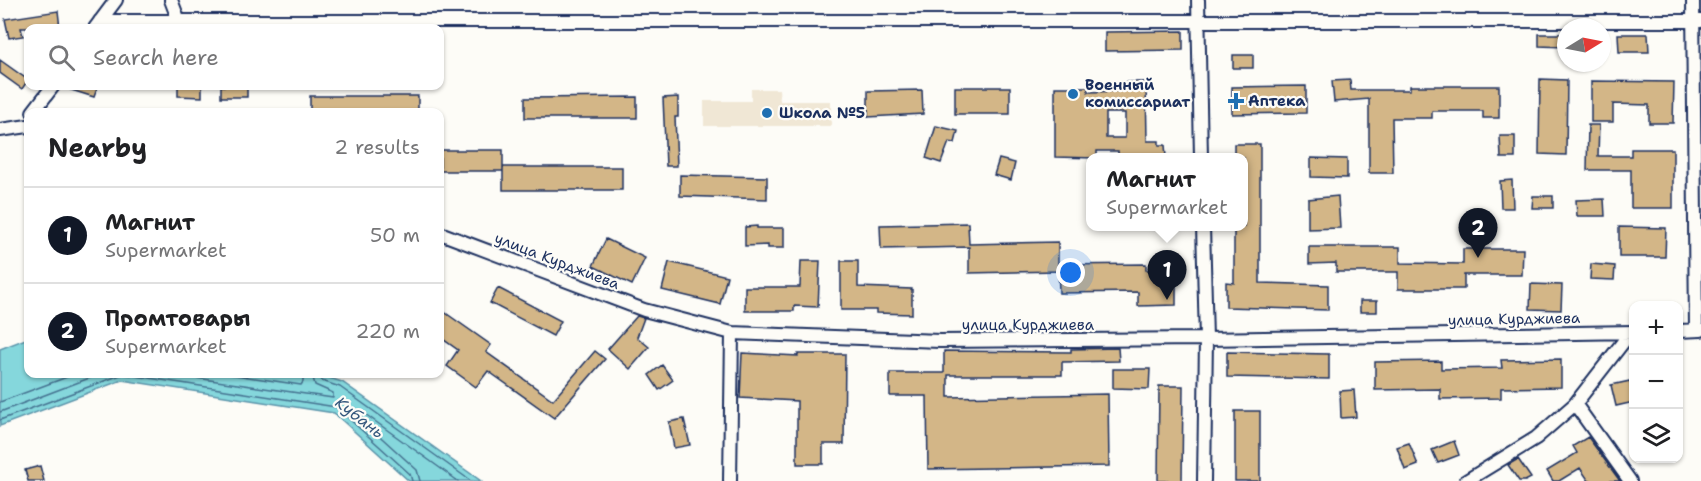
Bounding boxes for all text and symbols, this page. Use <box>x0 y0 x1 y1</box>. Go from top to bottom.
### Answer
north arrow <box>1557 18 1611 72</box>
search box <box>24 24 444 90</box>
icon: search <box>45 41 78 74</box>
text: Search here <box>93 43 219 72</box>
place label: Военный комиссариат <box>1085 75 1190 112</box>
marker: Военный комиссариат <box>1066 87 1080 101</box>
place label: Аптека <box>1248 91 1306 111</box>
marker: Аптека <box>1229 94 1243 108</box>
place label: Школа №5 <box>779 103 865 123</box>
marker: Школа №5 <box>760 106 774 120</box>
text: Nearby <box>48 130 147 165</box>
text: 2 results <box>334 134 420 160</box>
popup <box>1086 153 1248 231</box>
text: Магнит <box>1106 165 1196 194</box>
text: Supermarket <box>1106 194 1228 220</box>
text: Магнит <box>105 208 195 237</box>
pin: 2 <box>1458 208 1498 258</box>
text: 1 <box>63 222 72 248</box>
text: 50 m <box>370 222 420 248</box>
street label: улица Курджиева <box>492 228 623 294</box>
text: Supermarket <box>105 237 227 263</box>
pin: 1 <box>1148 250 1186 300</box>
your location <box>1056 258 1085 287</box>
map controls <box>1629 301 1683 463</box>
button: + <box>1629 301 1683 355</box>
text: Промтовары <box>105 304 251 333</box>
street label: улица Курджиева <box>1448 308 1581 330</box>
street label: улица Курджиева <box>962 315 1095 335</box>
text: 2 <box>61 318 75 344</box>
text: 220 m <box>356 318 420 344</box>
text: Supermarket <box>105 333 227 359</box>
button: − <box>1629 355 1683 409</box>
water label: Кубань <box>331 392 388 443</box>
button: layers <box>1629 409 1683 463</box>

